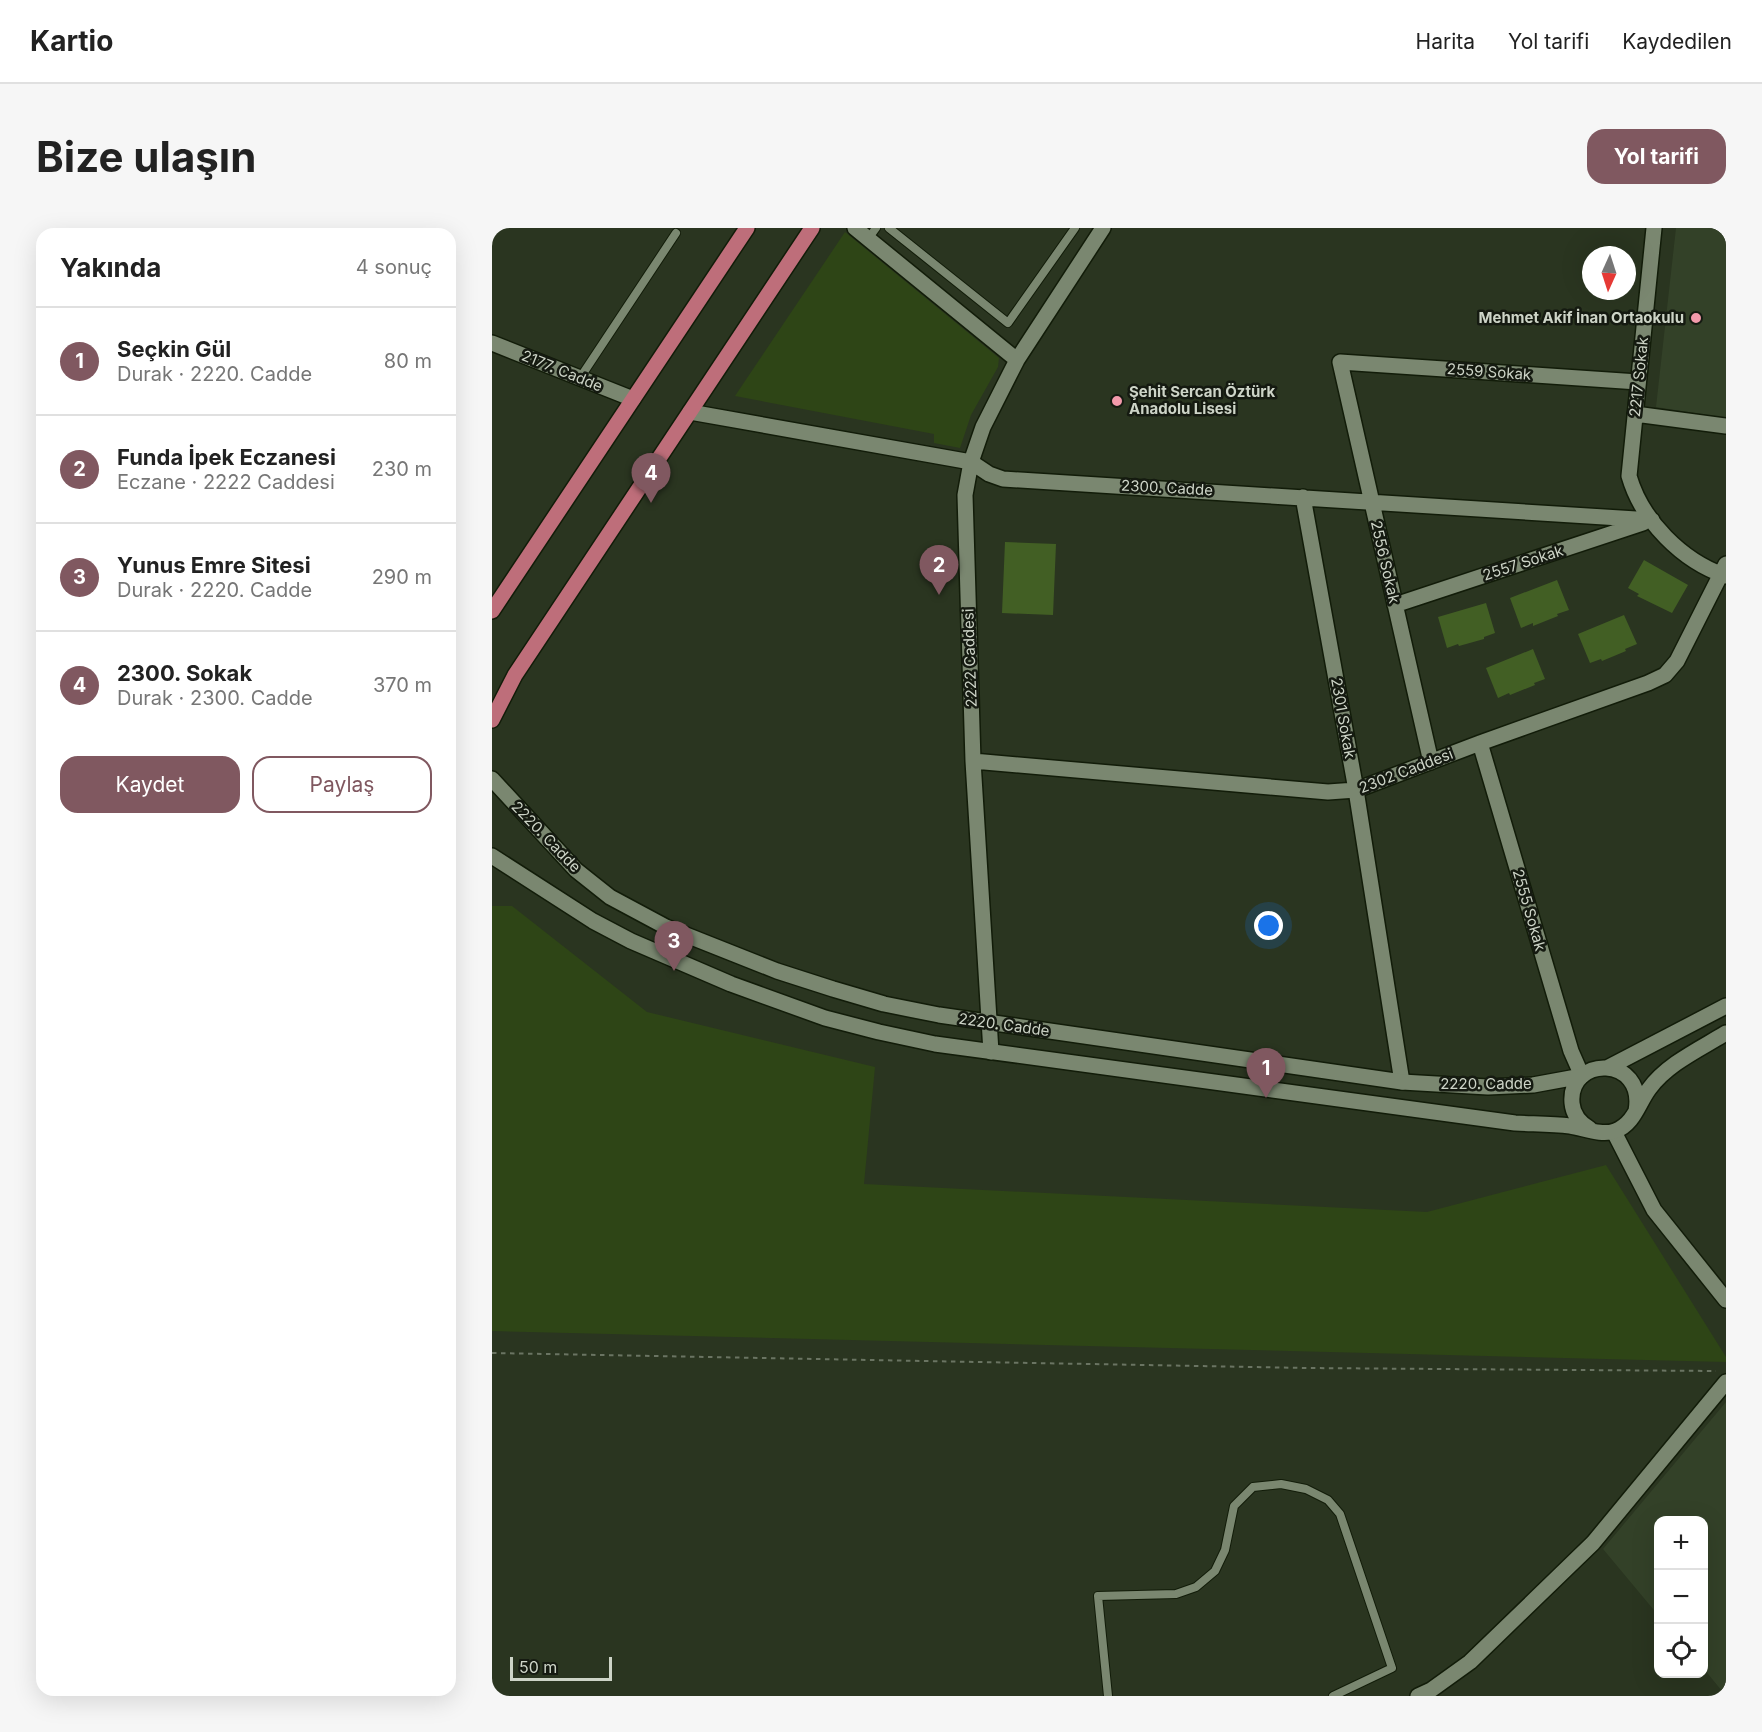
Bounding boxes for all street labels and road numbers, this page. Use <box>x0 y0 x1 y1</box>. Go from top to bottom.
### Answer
street label: 2217 Sokak <box>1625 335 1652 418</box>
street label: 2177. Cadde <box>519 346 605 395</box>
street label: 2559 Sokak <box>1446 359 1533 384</box>
street label: 2300. Cadde <box>1121 476 1213 499</box>
street label: 2556 Sokak <box>1367 519 1404 606</box>
street label: 2557 Sokak <box>1480 540 1566 584</box>
street label: 2222 Caddesi <box>958 608 981 708</box>
street label: 2301 Sokak <box>1327 676 1360 761</box>
street label: 2302 Caddesi <box>1356 744 1456 797</box>
street label: 2220. Cadde <box>508 797 585 876</box>
street label: 2555 Sokak <box>1509 867 1550 954</box>
street label: 2220. Cadde <box>957 1009 1051 1040</box>
street label: 2220. Cadde <box>1440 1074 1532 1093</box>

